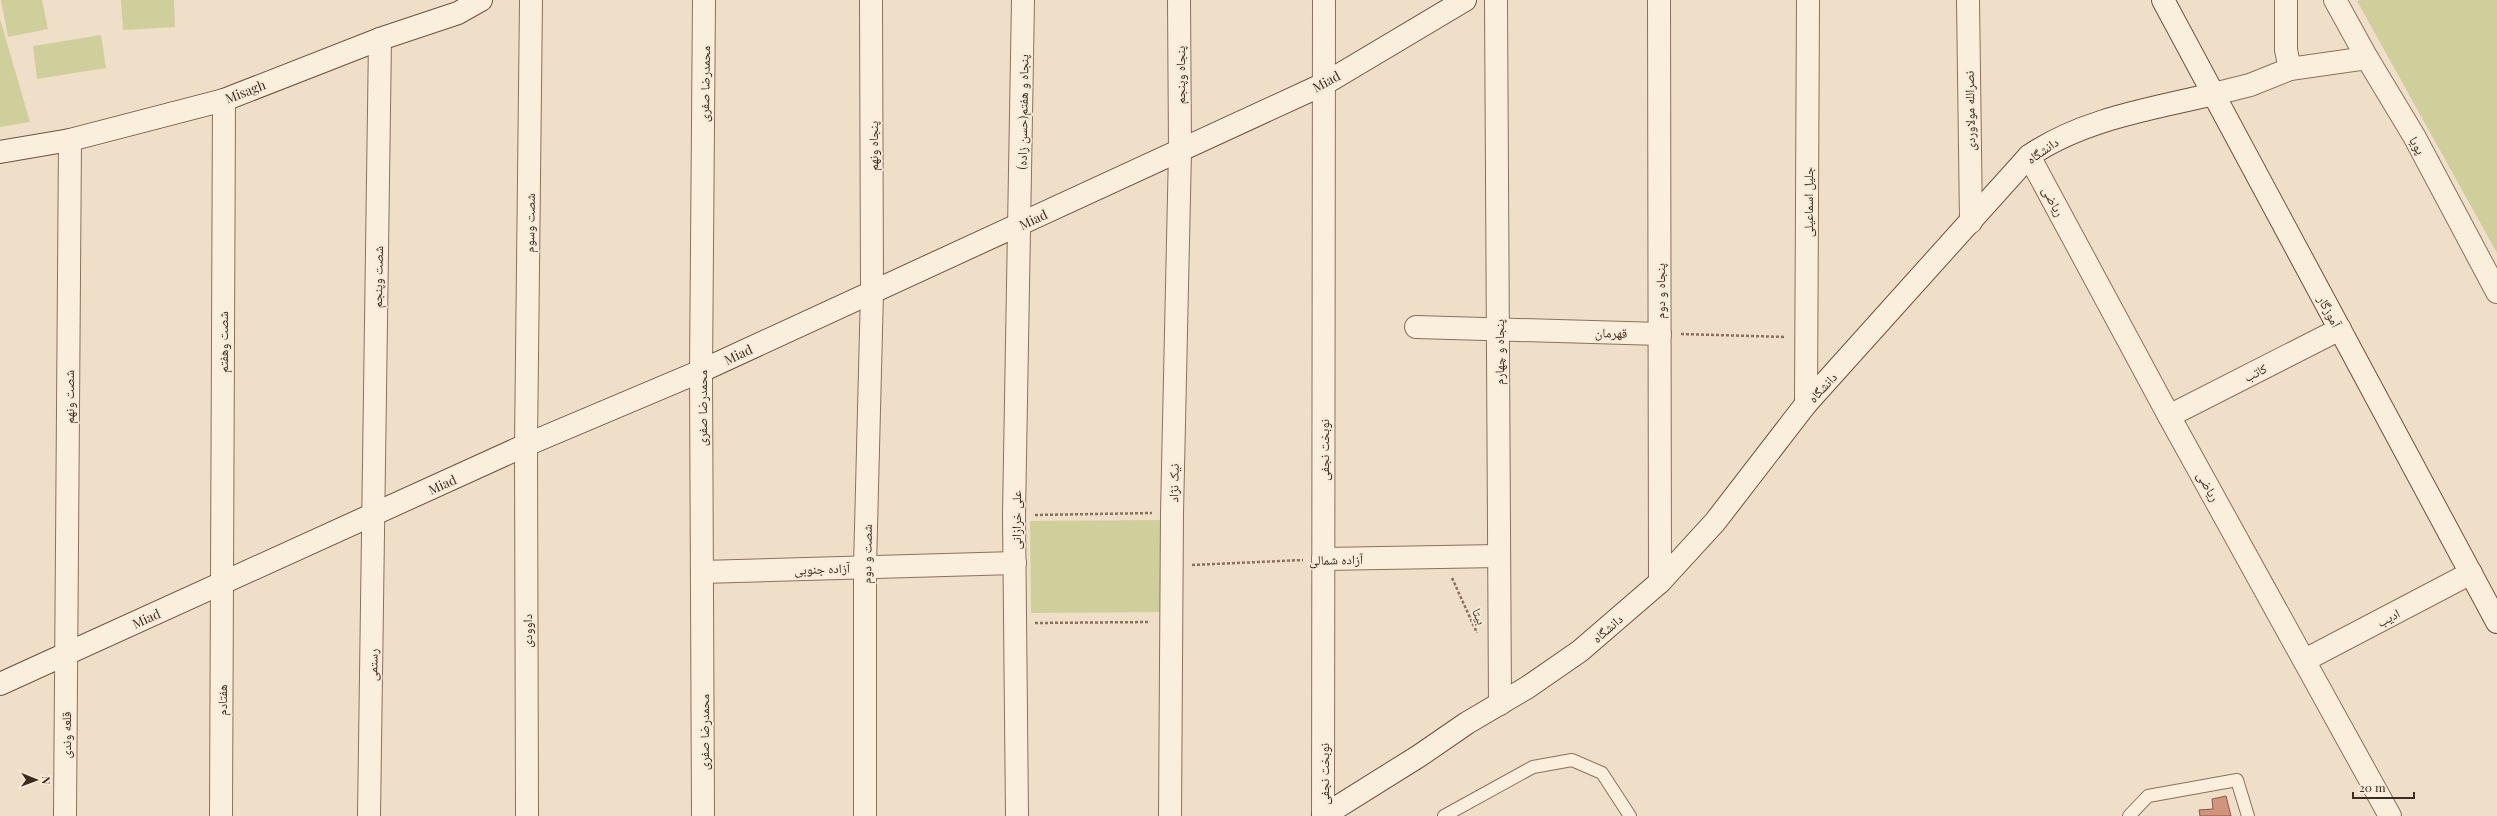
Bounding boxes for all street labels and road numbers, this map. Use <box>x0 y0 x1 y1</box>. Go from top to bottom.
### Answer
street label: محمدرضا صفری <box>695 46 714 122</box>
street label: پنجاه وپنجم <box>1171 46 1189 104</box>
street label: (حسن زاده)پنجاه و هفتم <box>1012 54 1033 170</box>
street label: Miad <box>1309 66 1343 95</box>
street label: نصرالله مولاوردی <box>1960 71 1979 151</box>
street label: Misagh <box>222 75 268 106</box>
street label: پنجاه ونهم <box>864 121 882 171</box>
street label: دانشگاه <box>2023 133 2061 167</box>
street label: پویا <box>2405 133 2430 158</box>
street label: جلیل اسماعیلی <box>1799 167 1817 237</box>
street label: ریاضی <box>2038 183 2069 220</box>
street label: شصت وسوم <box>520 193 539 253</box>
street label: Miad <box>1016 205 1050 233</box>
street label: شصت وپنجم <box>368 246 387 308</box>
street label: پنجاه و دوم <box>1651 263 1669 319</box>
street label: آموزگار <box>2313 291 2346 331</box>
street label: شصت وهفتم <box>214 311 232 373</box>
street label: پنجاه و چهارم <box>1490 319 1508 385</box>
street label: قهرمان <box>1595 323 1627 342</box>
street label: Miad <box>721 340 755 368</box>
street label: کاتب <box>2241 359 2270 385</box>
street label: دانشگاه <box>1804 368 1840 406</box>
street label: شصت ونهم <box>60 370 78 424</box>
street label: محمدرضا صفری <box>693 370 711 446</box>
street label: نوبخت نجفی <box>1315 419 1333 481</box>
street label: نیک نژاد <box>1164 463 1183 503</box>
street label: ریاضی <box>2193 468 2224 505</box>
street label: Miad <box>425 470 459 498</box>
street label: علی خرازانی <box>1007 490 1025 550</box>
street label: شصت و دوم <box>857 524 876 584</box>
street label: آزاده شمالی <box>1309 550 1364 569</box>
street label: آزاده جنوبی <box>794 559 851 578</box>
street label: Miad <box>129 604 163 632</box>
street label: ادیب <box>2374 604 2403 630</box>
street label: بیتا <box>1469 605 1491 627</box>
street label: دانشگاه <box>1588 610 1626 646</box>
street label: داوودی <box>518 614 536 648</box>
street label: رستمی <box>363 649 382 681</box>
street label: هفتادم <box>213 684 231 716</box>
street label: محمدرضا صفری <box>695 694 713 770</box>
street label: قلعه وندی <box>57 712 75 759</box>
street label: نوبخت نجفی <box>1315 743 1333 805</box>

